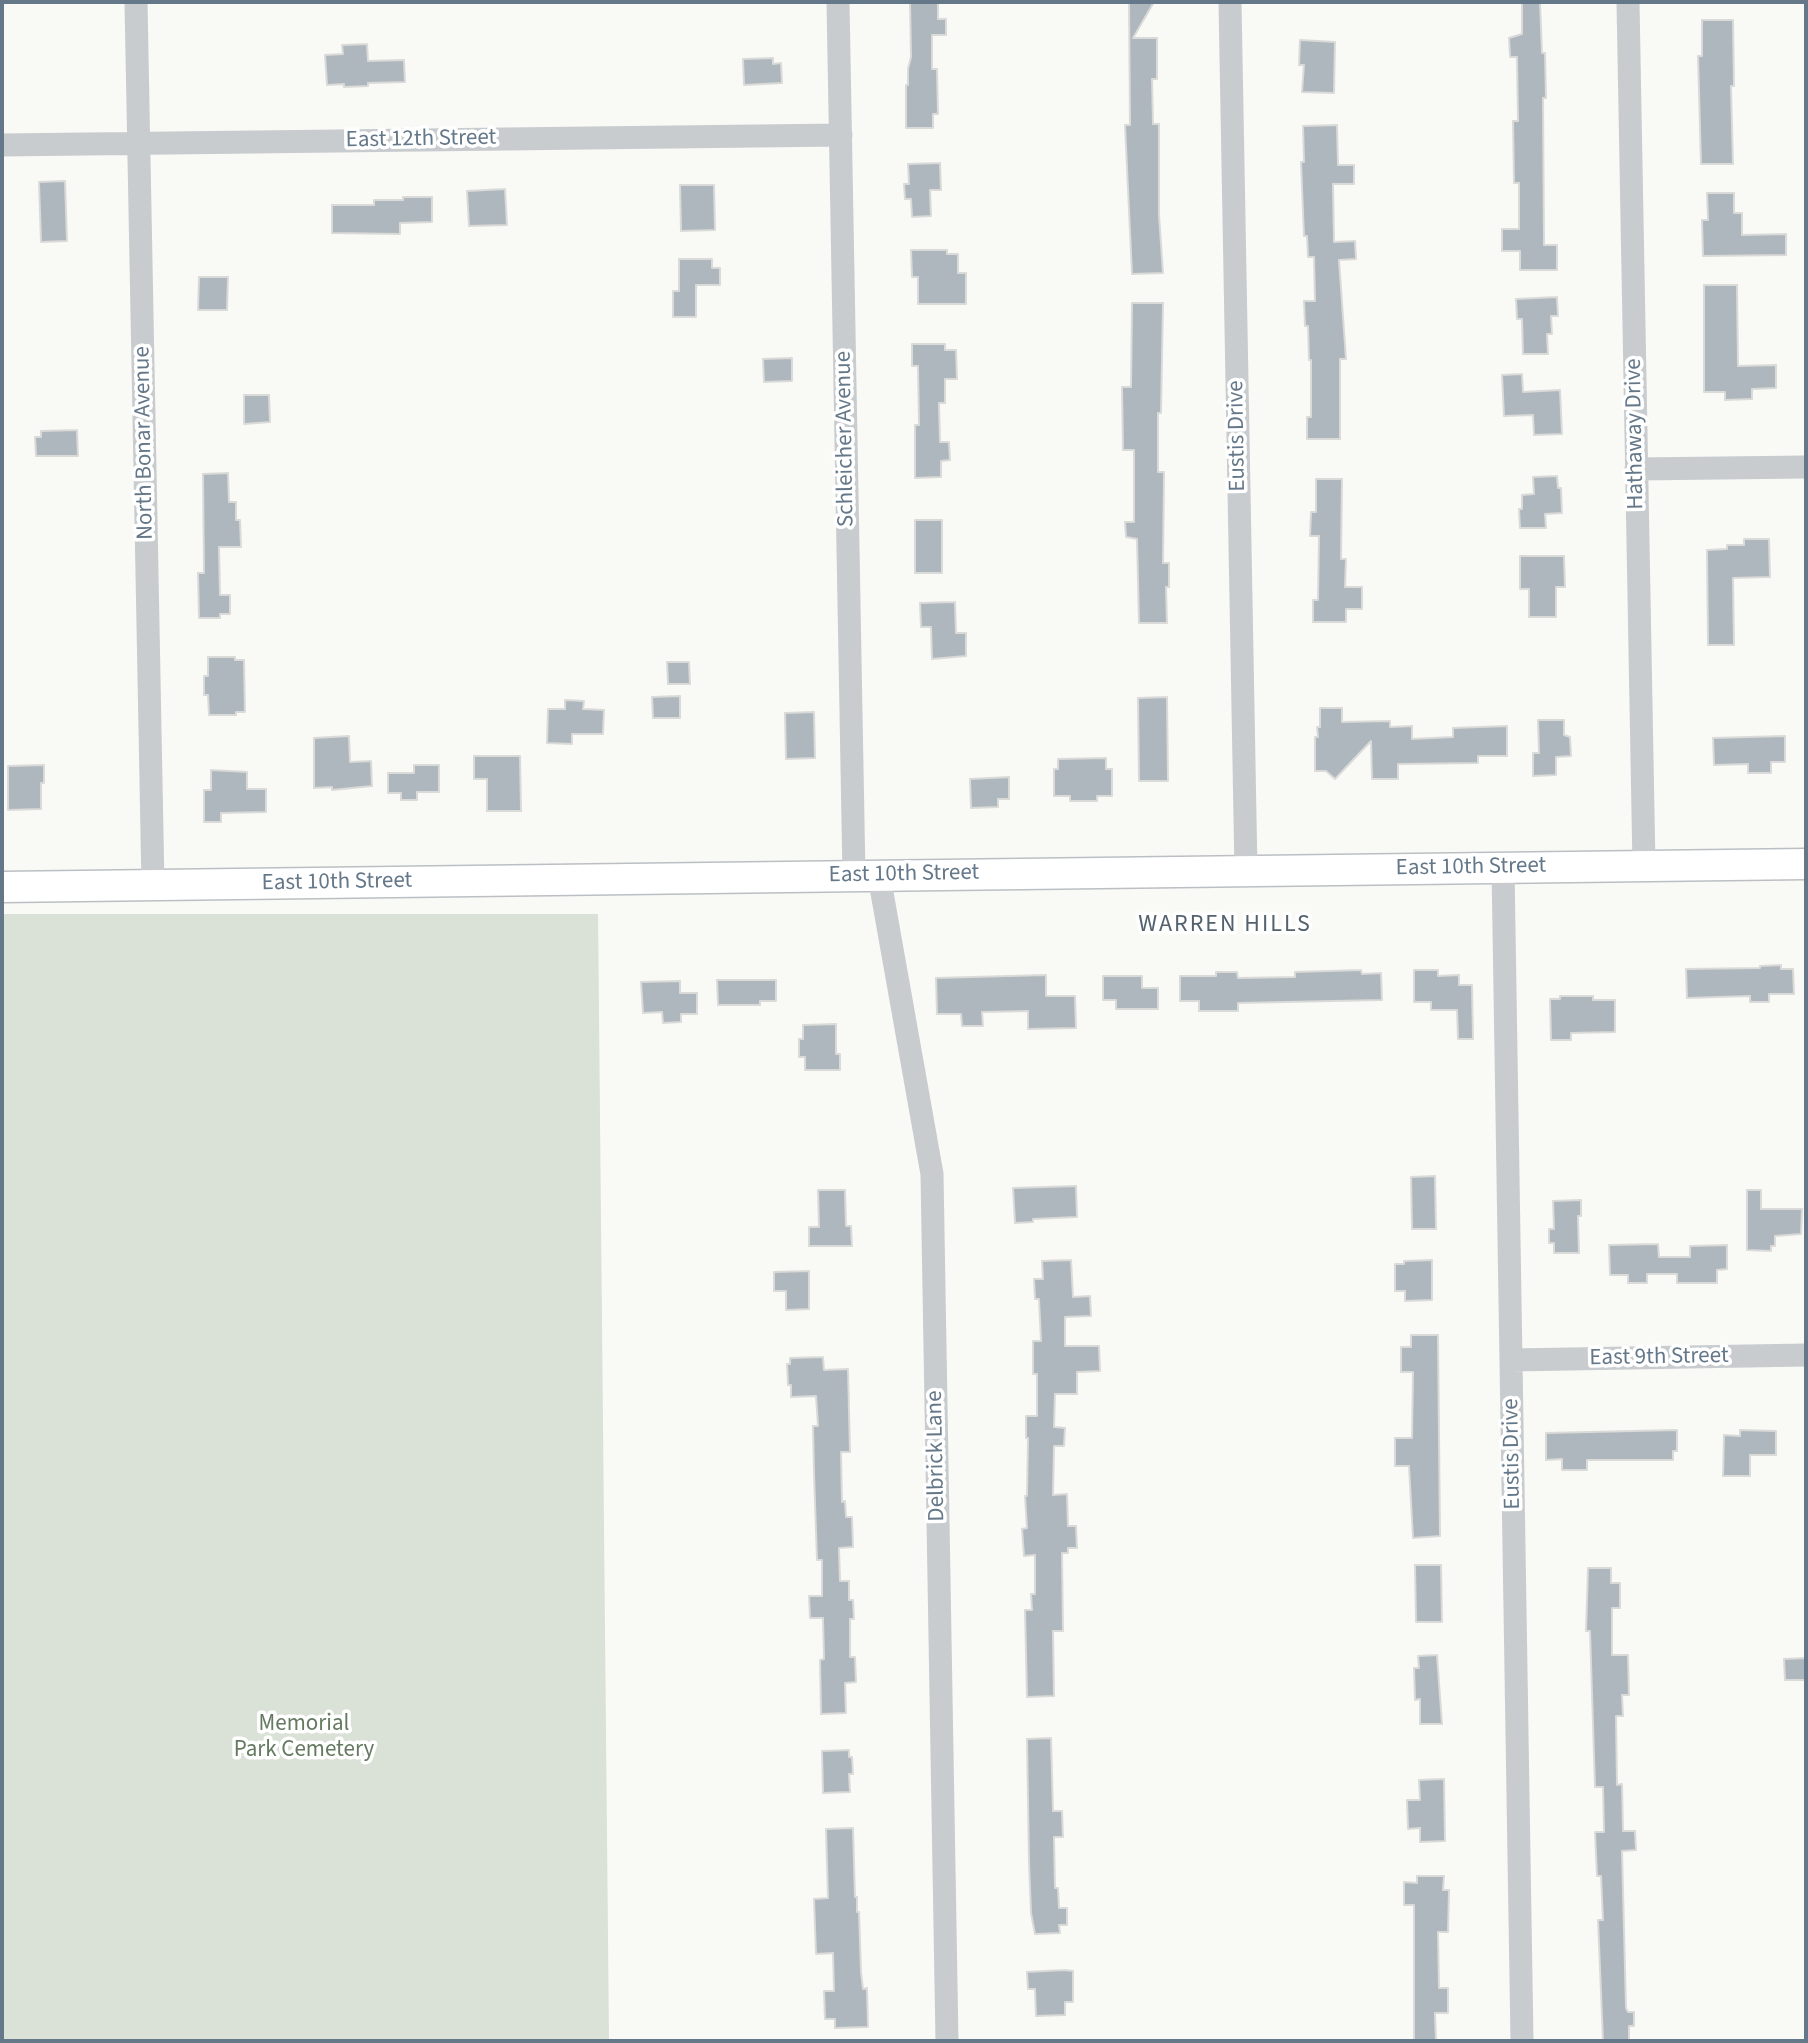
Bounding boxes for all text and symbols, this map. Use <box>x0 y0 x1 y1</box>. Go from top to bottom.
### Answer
street label: East 12th Street <box>345 125 497 155</box>
street label: North Bonar Avenue <box>130 346 160 540</box>
street label: Schleicher Avenue <box>831 351 861 527</box>
street label: Hathaway Drive <box>1621 358 1651 510</box>
street label: Eustis Drive <box>1223 380 1253 492</box>
street label: East 10th Street <box>1395 853 1547 883</box>
street label: East 10th Street <box>828 860 980 890</box>
street label: East 10th Street <box>261 868 413 898</box>
district label: WARREN HILLS <box>1140 912 1310 940</box>
street label: East 9th Street <box>1589 1343 1729 1373</box>
street label: Delbrick Lane <box>922 1390 952 1522</box>
street label: Eustis Drive <box>1498 1398 1528 1510</box>
park label: Memorial Park Cemetery <box>234 1711 374 1765</box>

